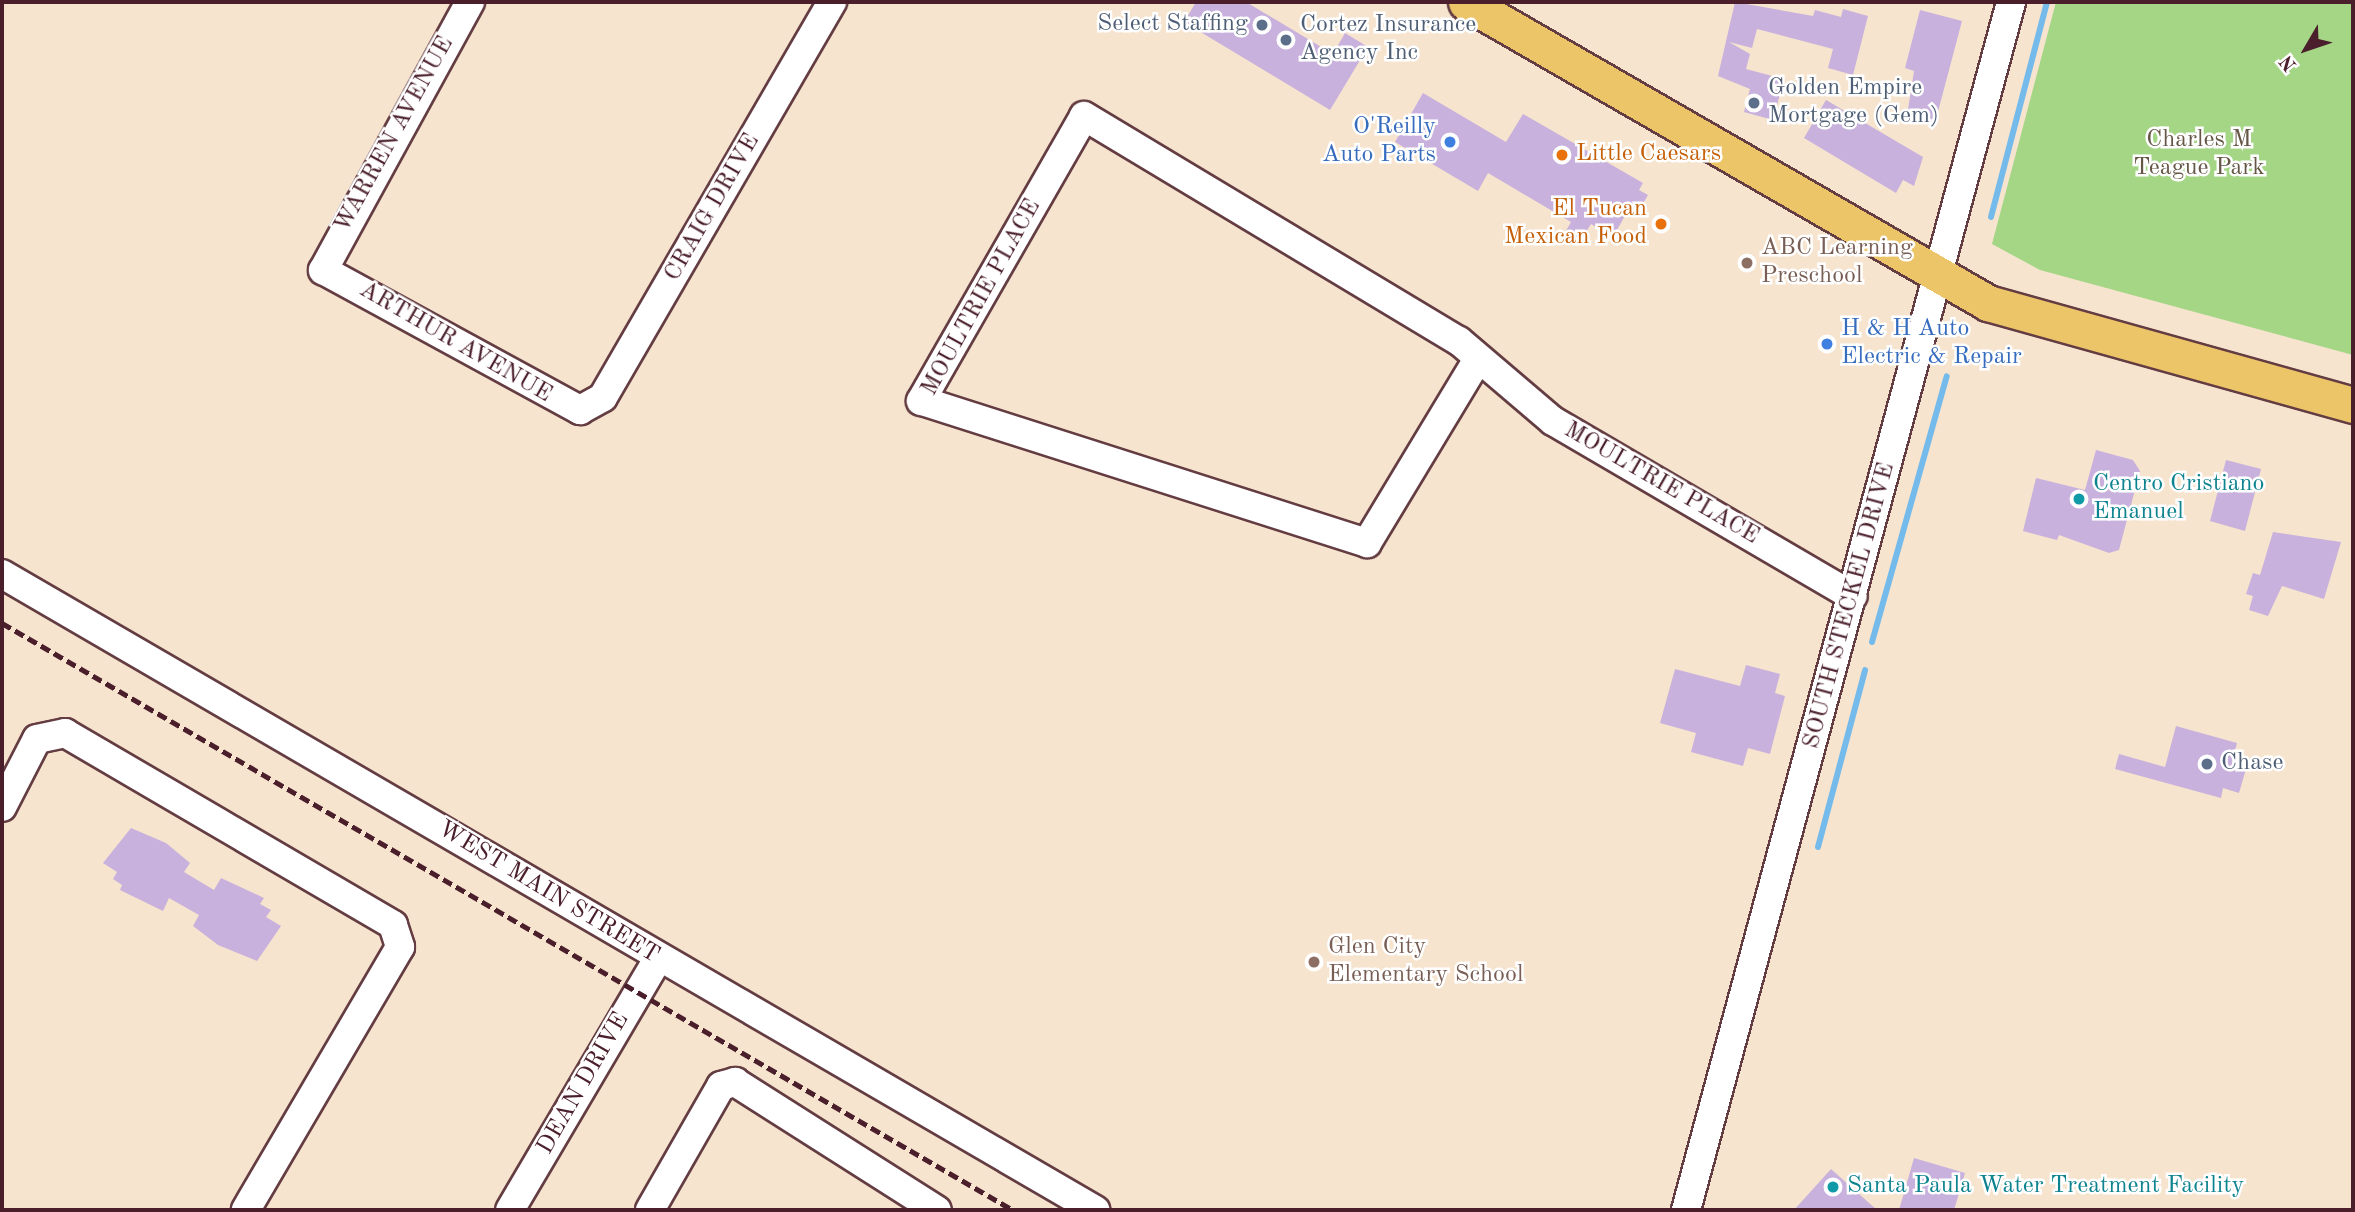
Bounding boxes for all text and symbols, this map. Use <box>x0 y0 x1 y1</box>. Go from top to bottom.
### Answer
place label: Select Staffing <box>1097 11 1248 39</box>
place label: Cortez Insurance Agency Inc <box>1300 12 1476 68</box>
north arrow <box>2271 14 2341 84</box>
marker: Select Staffing <box>1254 17 1270 33</box>
street label: WARREN AVENUE <box>329 32 461 238</box>
marker: Cortez Insurance Agency Inc <box>1278 32 1294 48</box>
text: N <box>2277 51 2301 74</box>
place label: Golden Empire Mortgage (Gem) <box>1768 75 1939 131</box>
marker: Golden Empire Mortgage (Gem) <box>1746 95 1762 111</box>
place label: O'Reilly Auto Parts <box>1322 114 1436 170</box>
park label: Charles M Teague Park <box>2133 127 2265 183</box>
street label: CRAIG DRIVE <box>659 129 767 287</box>
marker: O'Reilly Auto Parts <box>1442 134 1458 150</box>
place label: Little Caesars <box>1576 141 1721 169</box>
marker: Little Caesars <box>1554 147 1570 163</box>
street label: MOULTRIE PLACE <box>916 195 1048 401</box>
place label: El Tucan Mexican Food <box>1504 196 1647 252</box>
marker: El Tucan Mexican Food <box>1653 216 1669 232</box>
place label: ABC Learning Preschool <box>1761 235 1913 291</box>
marker: ABC Learning Preschool <box>1739 255 1755 271</box>
street label: ARTHUR AVENUE <box>354 276 556 410</box>
place label: H & H Auto Electric & Repair <box>1841 316 2022 372</box>
marker: H & H Auto Electric & Repair <box>1819 336 1835 352</box>
street label: MOULTRIE PLACE <box>1558 416 1764 552</box>
street label: SOUTH STECKEL DRIVE <box>1798 460 1902 752</box>
place label: Centro Cristiano Emanuel <box>2093 471 2264 527</box>
marker: Centro Cristiano Emanuel <box>2071 491 2087 507</box>
place label: Chase <box>2221 750 2283 778</box>
marker: Chase <box>2199 756 2215 772</box>
street label: WEST MAIN STREET <box>432 815 664 971</box>
place label: Glen City Elementary School <box>1328 934 1523 990</box>
marker: Glen City Elementary School <box>1306 954 1322 970</box>
street label: DEAN DRIVE <box>532 1008 636 1160</box>
place label: Santa Paula Water Treatment Facility <box>1847 1173 2244 1201</box>
marker: Santa Paula Water Treatment Facility <box>1825 1179 1841 1195</box>

